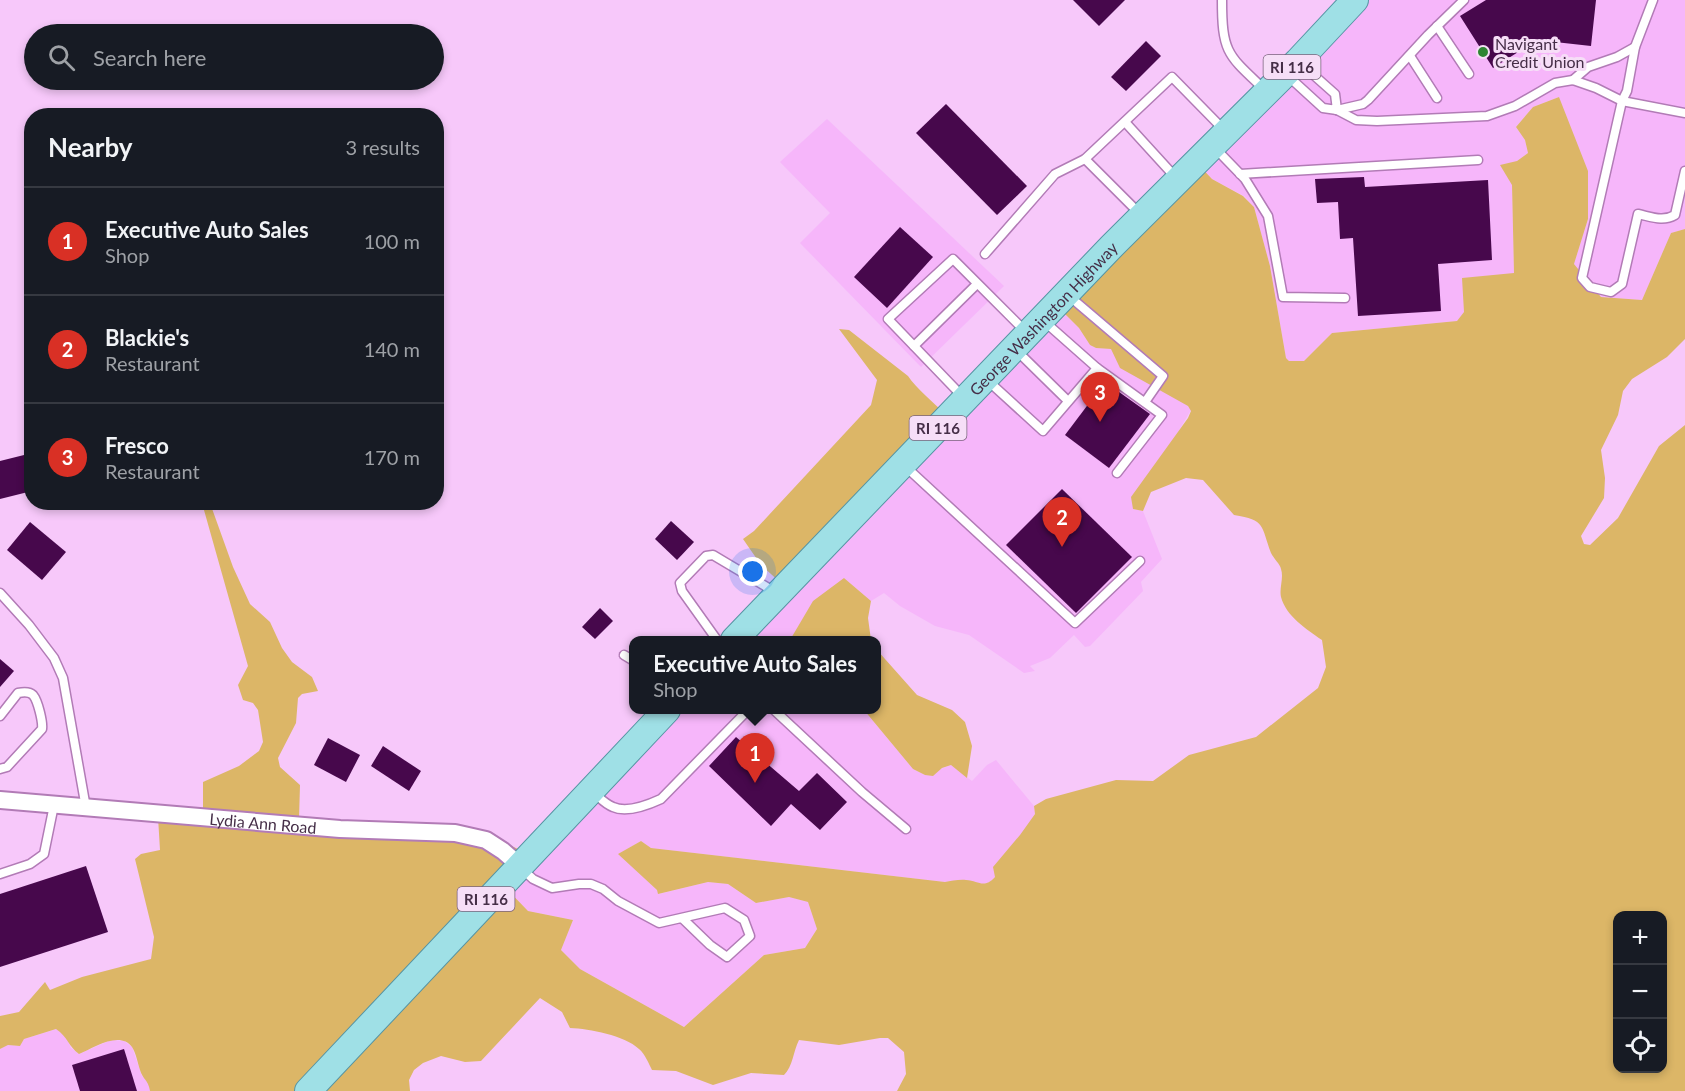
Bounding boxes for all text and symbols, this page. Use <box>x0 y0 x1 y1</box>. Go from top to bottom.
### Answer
search box <box>24 24 444 90</box>
place label: Navigant Credit Union <box>1495 34 1585 71</box>
icon: search <box>45 41 78 74</box>
text: Search here <box>93 44 206 71</box>
marker: Navigant Credit Union <box>1476 45 1490 59</box>
road number: RI 116 <box>1264 55 1320 79</box>
text: Nearby <box>48 131 133 163</box>
text: 3 results <box>345 135 420 159</box>
text: Executive Auto Sales <box>105 216 309 243</box>
text: 1 <box>62 229 73 253</box>
text: 100 m <box>364 229 420 253</box>
street label: George Washington Highway <box>965 237 1121 399</box>
text: Shop <box>105 243 149 267</box>
text: Blackie's <box>105 324 189 351</box>
text: 2 <box>62 337 73 361</box>
text: 140 m <box>364 337 420 361</box>
text: Restaurant <box>105 351 200 375</box>
pin: 3 <box>1080 372 1120 422</box>
road number: RI 116 <box>910 416 966 440</box>
text: Fresco <box>105 432 169 459</box>
text: 3 <box>62 445 73 469</box>
text: 170 m <box>364 445 420 469</box>
text: Restaurant <box>105 459 200 483</box>
pin: 2 <box>1042 498 1082 547</box>
your location <box>738 557 767 586</box>
popup <box>629 636 881 714</box>
text: Executive Auto Sales <box>653 650 857 677</box>
text: Shop <box>653 677 698 701</box>
pin: 1 <box>736 734 774 783</box>
street label: Lydia Ann Road <box>209 808 317 836</box>
road number: RI 116 <box>458 887 514 911</box>
map controls <box>1613 911 1667 1073</box>
button: + <box>1613 911 1667 965</box>
button: − <box>1613 965 1667 1019</box>
button: locate <box>1613 1019 1667 1073</box>

